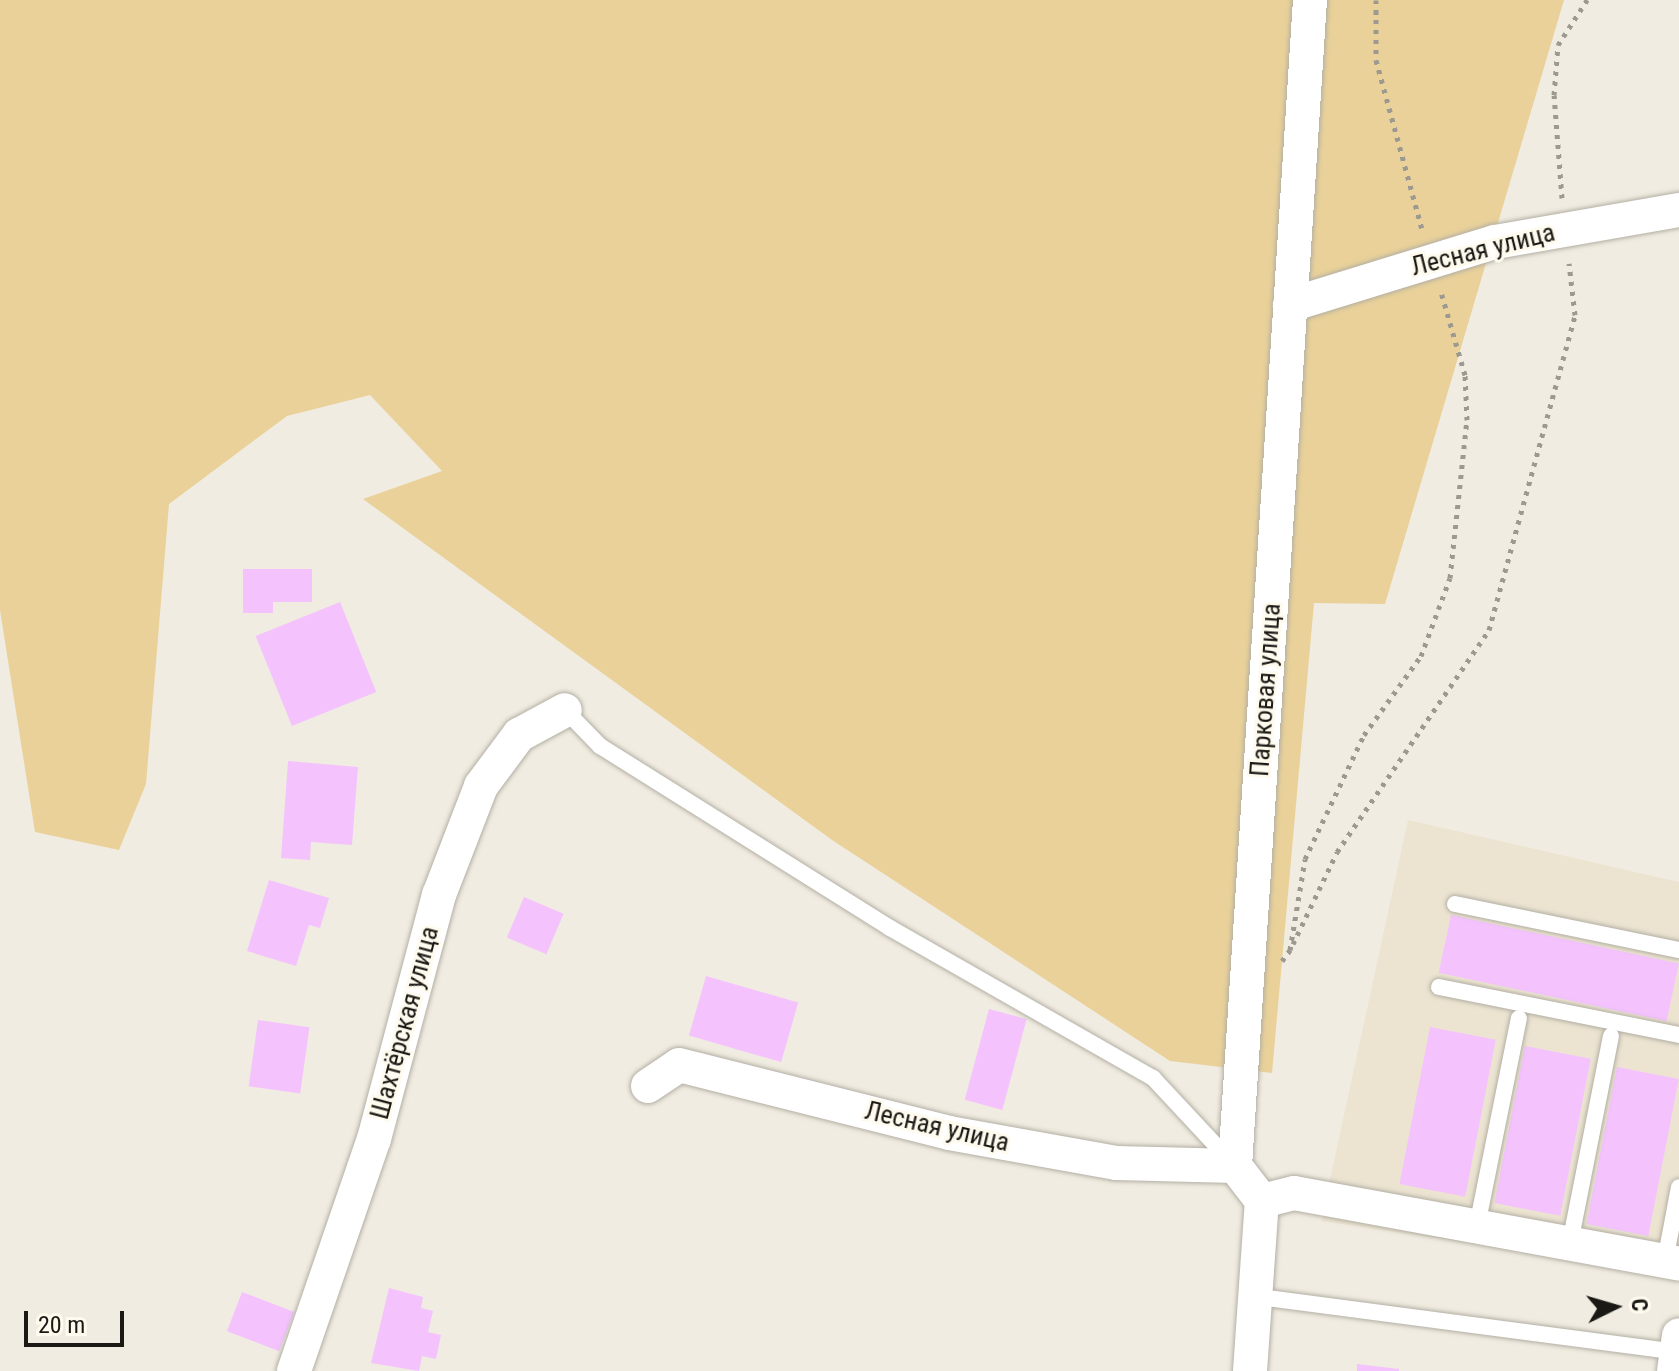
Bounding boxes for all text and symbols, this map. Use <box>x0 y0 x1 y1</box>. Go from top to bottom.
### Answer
street label: Лесная улица <box>1408 217 1558 283</box>
street label: Парковая улица <box>1244 602 1288 778</box>
street label: Шахтёрская улица <box>364 923 446 1123</box>
street label: Лесная улица <box>862 1095 1012 1159</box>
north arrow <box>1575 1267 1655 1347</box>
scale bar <box>28 1295 128 1345</box>
text: С <box>1626 1298 1652 1312</box>
text: 20 m <box>38 1311 85 1339</box>

